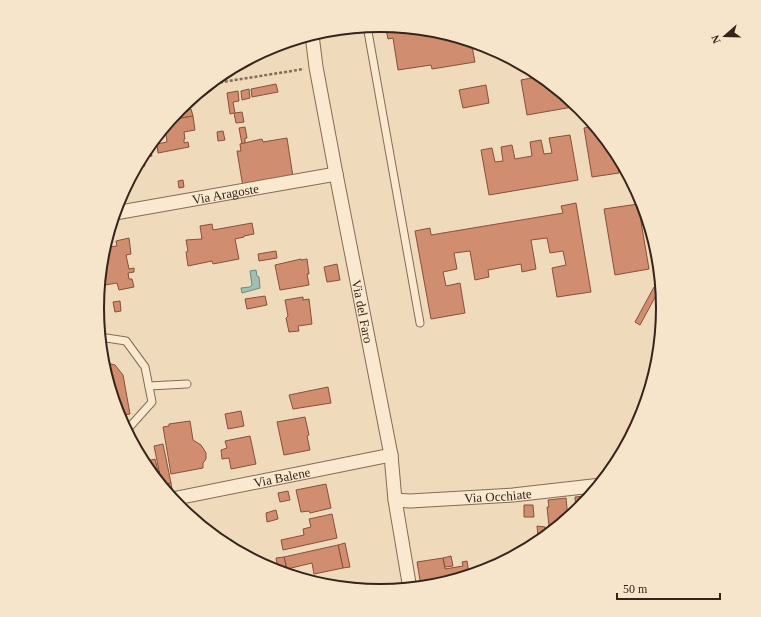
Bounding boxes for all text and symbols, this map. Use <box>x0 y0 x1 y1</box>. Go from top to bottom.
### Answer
north arrow <box>705 16 745 56</box>
text: N <box>709 34 723 45</box>
street label: Via Aragoste <box>191 181 260 207</box>
street label: Via del Faro <box>349 278 376 344</box>
street label: Via Balene <box>252 464 312 490</box>
street label: Via Occhiate <box>464 486 533 506</box>
scale bar <box>617 575 720 601</box>
text: 50 m <box>623 582 648 596</box>

